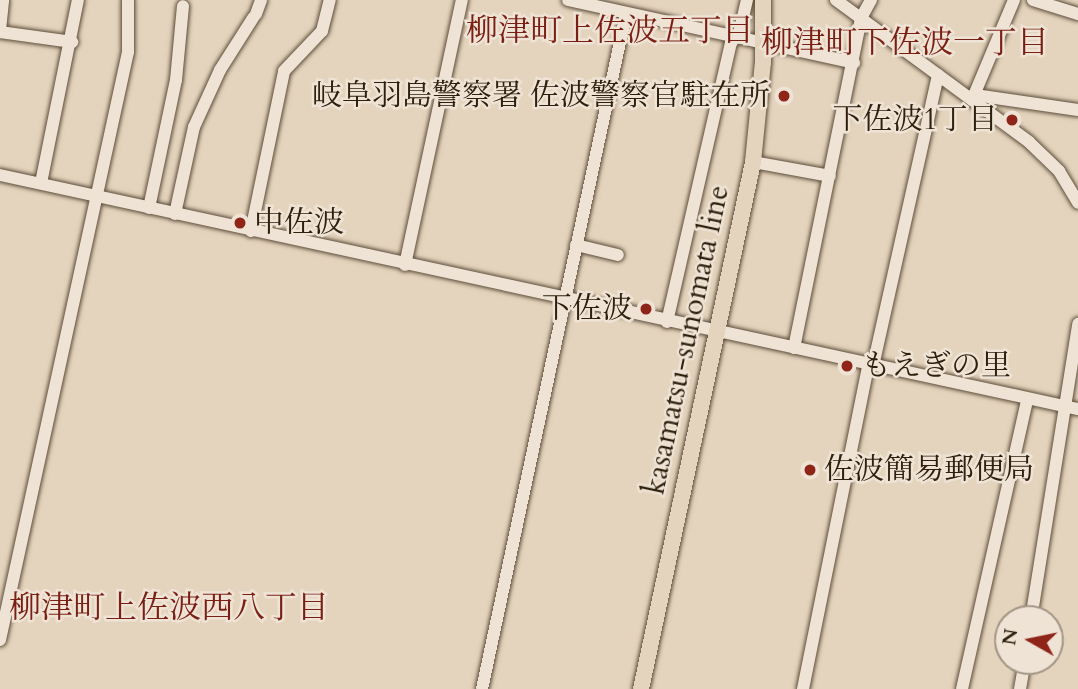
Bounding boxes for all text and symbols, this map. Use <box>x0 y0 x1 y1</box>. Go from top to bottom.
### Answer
district label: 柳津町上佐波五丁目 <box>466 12 754 50</box>
district label: 柳津町下佐波一丁目 <box>761 24 1049 62</box>
place label: 岐阜羽島警察署 佐波警察官駐在所 <box>312 78 770 114</box>
marker: 岐阜羽島警察署 佐波警察官駐在所 <box>776 88 792 104</box>
place label: 下佐波1丁目 <box>833 102 998 138</box>
marker: 下佐波1丁目 <box>1004 112 1020 128</box>
street label: kasamatsu-sunomata line <box>637 182 737 498</box>
place label: 中佐波 <box>254 205 344 241</box>
marker: 中佐波 <box>232 215 248 231</box>
place label: 下佐波 <box>542 291 632 327</box>
marker: 下佐波 <box>638 301 654 317</box>
place label: もえぎの里 <box>861 348 1011 384</box>
marker: もえぎの里 <box>839 358 855 374</box>
place label: 佐波簡易郵便局 <box>824 452 1034 488</box>
marker: 佐波簡易郵便局 <box>802 462 818 478</box>
district label: 柳津町上佐波西八丁目 <box>9 589 329 627</box>
north arrow <box>994 605 1064 675</box>
text: N <box>996 627 1024 647</box>

